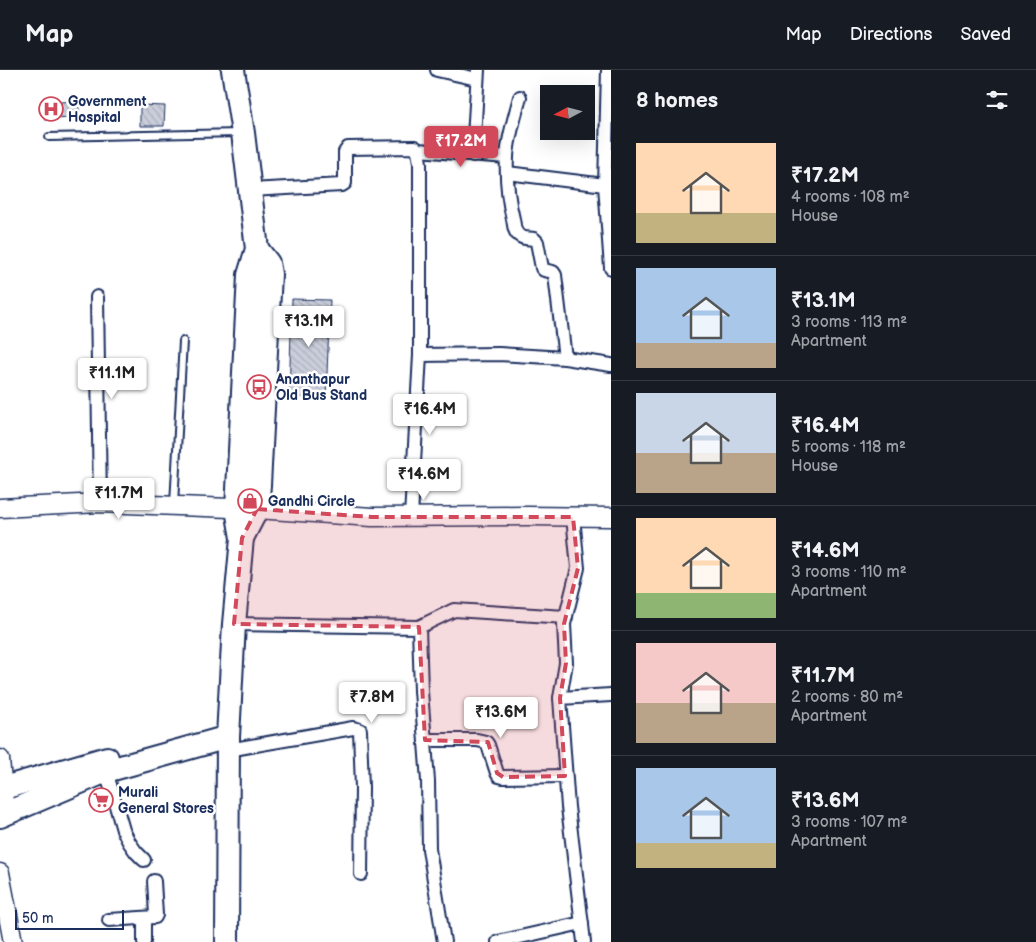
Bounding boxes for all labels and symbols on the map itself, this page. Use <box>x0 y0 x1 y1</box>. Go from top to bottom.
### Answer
north arrow <box>540 85 595 140</box>
place label: Government Hospital <box>68 93 147 126</box>
hospital icon: Government Hospital <box>38 96 64 122</box>
pin: ₹17.2M <box>420 126 502 168</box>
pin: ₹13.1M <box>268 306 350 348</box>
pin: ₹11.1M <box>71 358 153 400</box>
place label: Ananthapur Old Bus Stand <box>275 371 367 404</box>
bus stop icon: Ananthapur Old Bus Stand <box>246 374 272 400</box>
pin: ₹16.4M <box>389 394 471 436</box>
pin: ₹14.6M <box>383 458 465 501</box>
pin: ₹11.7M <box>78 478 160 520</box>
shop icon: Gandhi Circle <box>237 488 263 514</box>
place label: Gandhi Circle <box>268 493 355 510</box>
pin: ₹7.8M <box>337 682 407 724</box>
pin: ₹13.6M <box>460 696 542 739</box>
place label: Murali General Stores <box>118 784 214 817</box>
supermarket icon: Murali General Stores <box>88 787 114 813</box>
scale bar <box>15 907 124 930</box>

